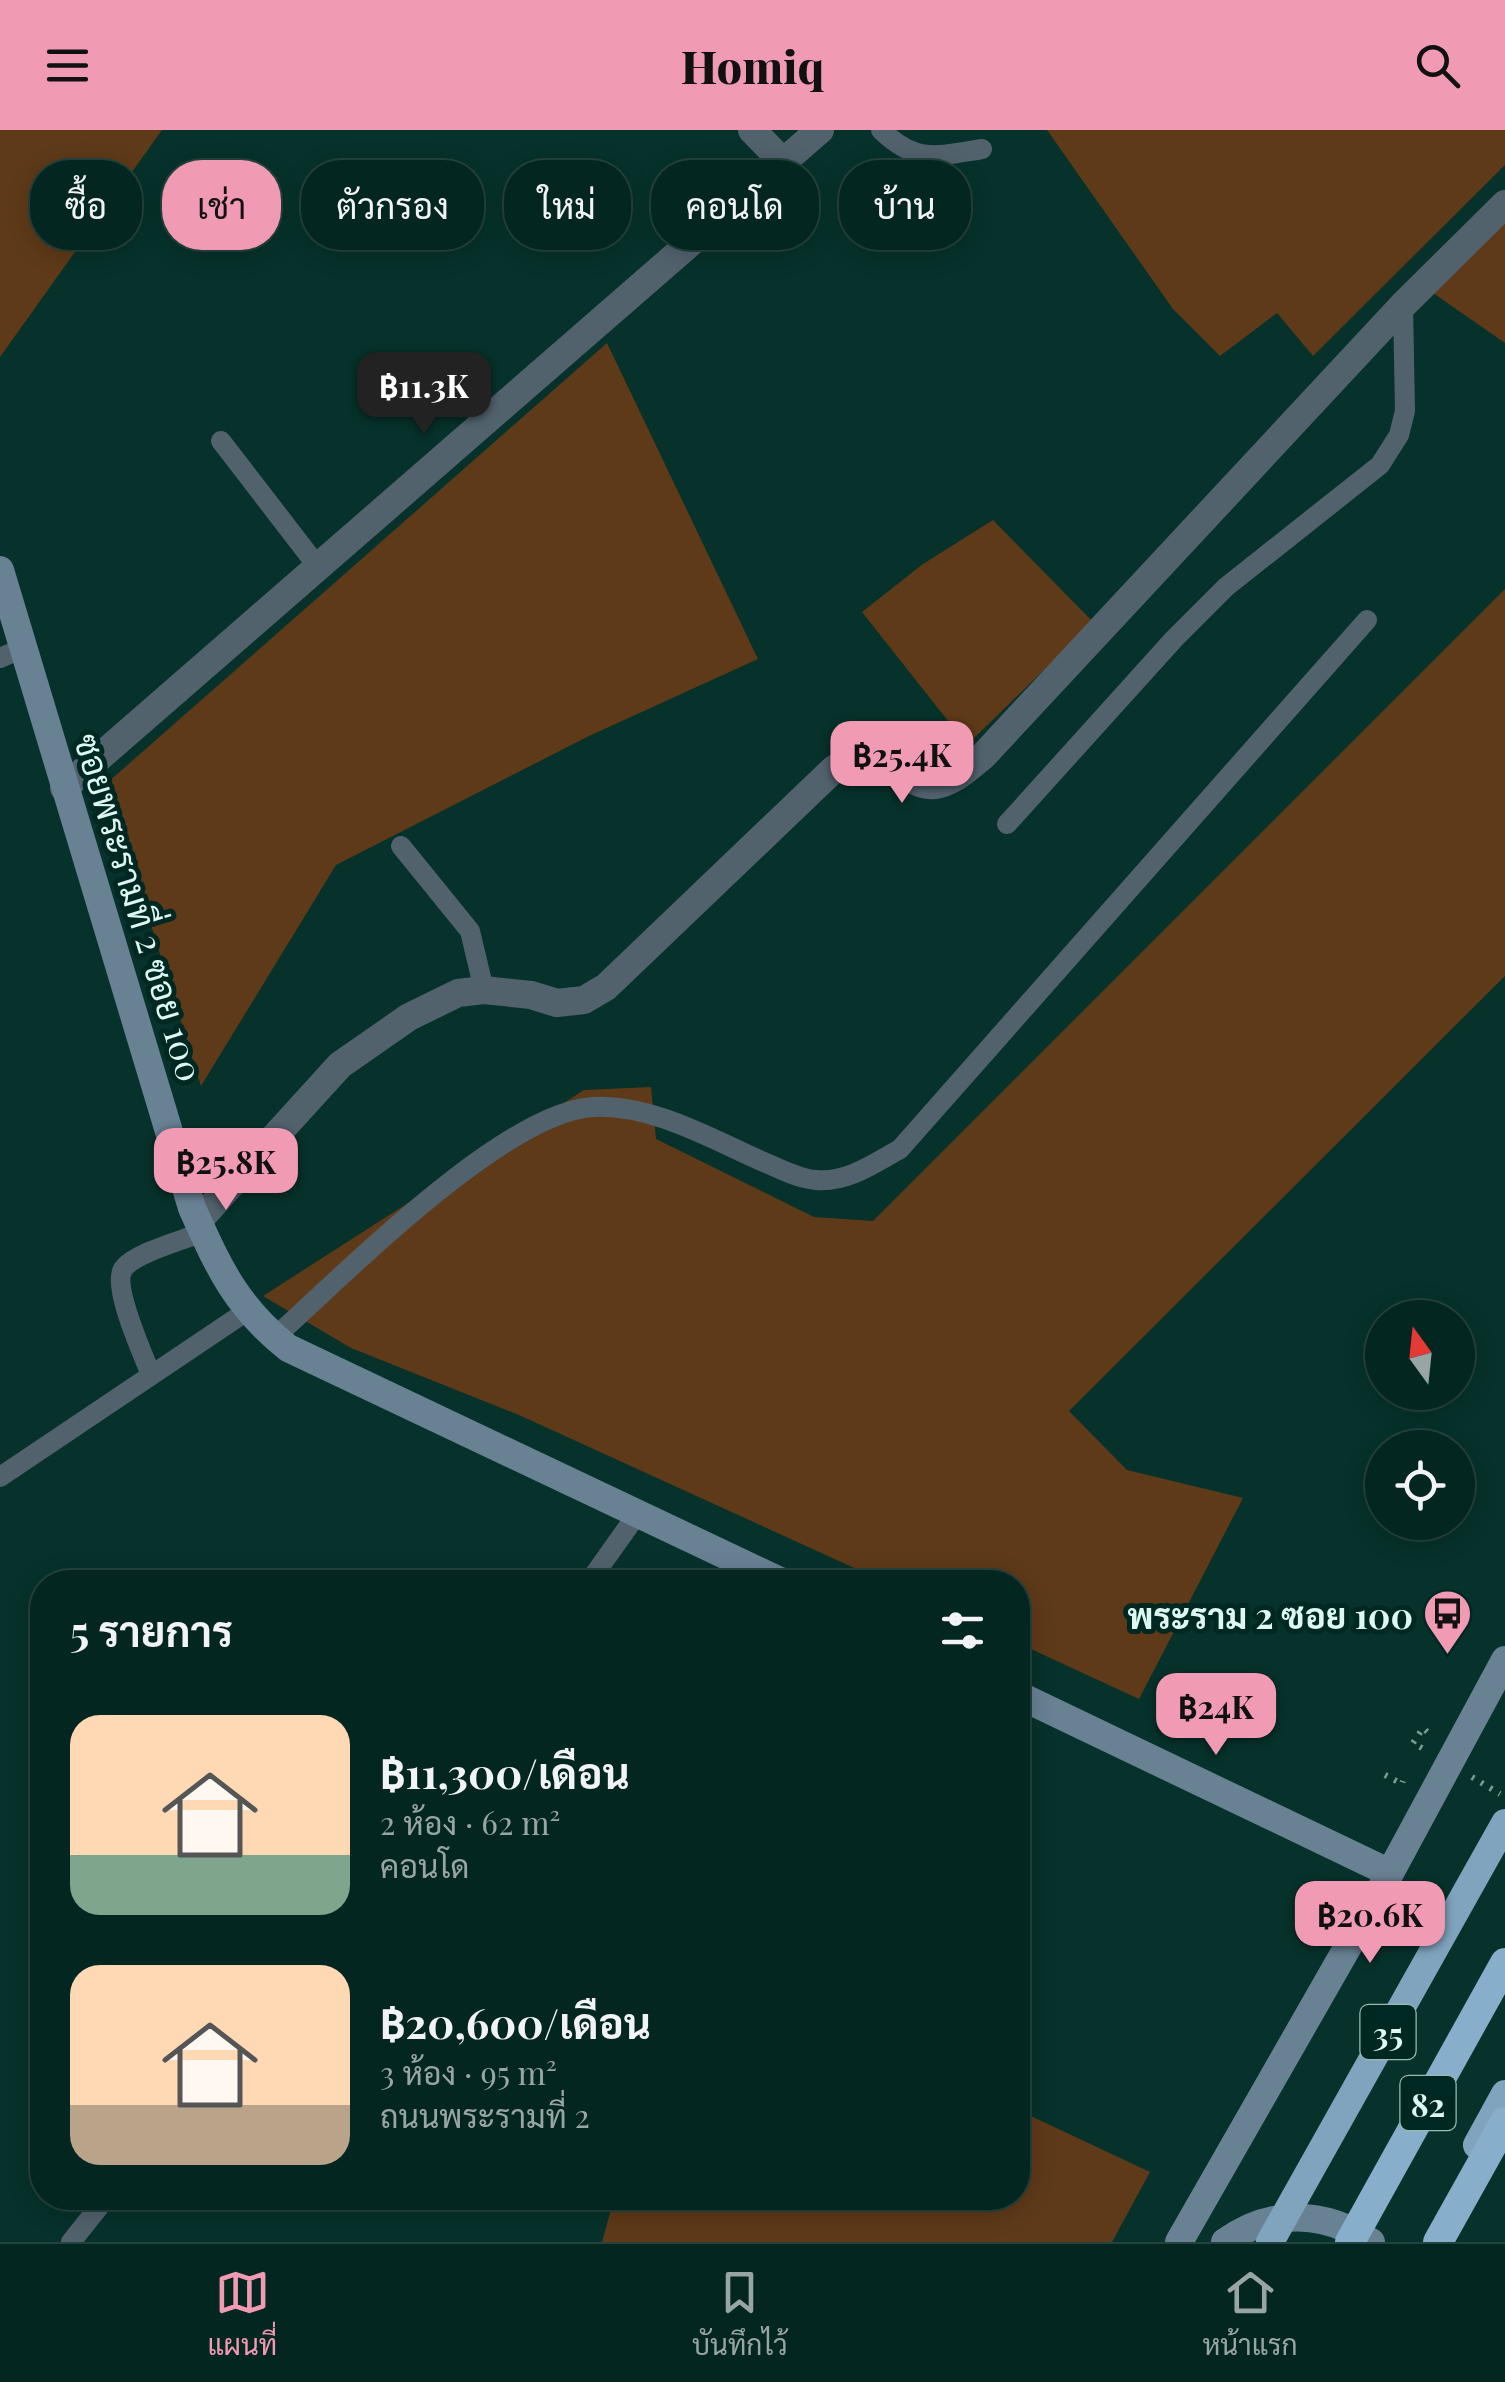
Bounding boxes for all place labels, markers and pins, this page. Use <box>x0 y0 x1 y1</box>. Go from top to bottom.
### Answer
pin: ฿11.3K <box>343 352 505 437</box>
pin: ฿25.4K <box>821 721 983 806</box>
pin: ฿25.8K <box>145 1128 307 1213</box>
bus stop icon: พระราม 2 ซอย 100 <box>1422 1588 1474 1656</box>
place label: พระราม 2 ซอย 100 <box>1128 1591 1413 1638</box>
pin: ฿24K <box>1157 1673 1275 1758</box>
pin: ฿20.6K <box>1289 1881 1451 1966</box>

